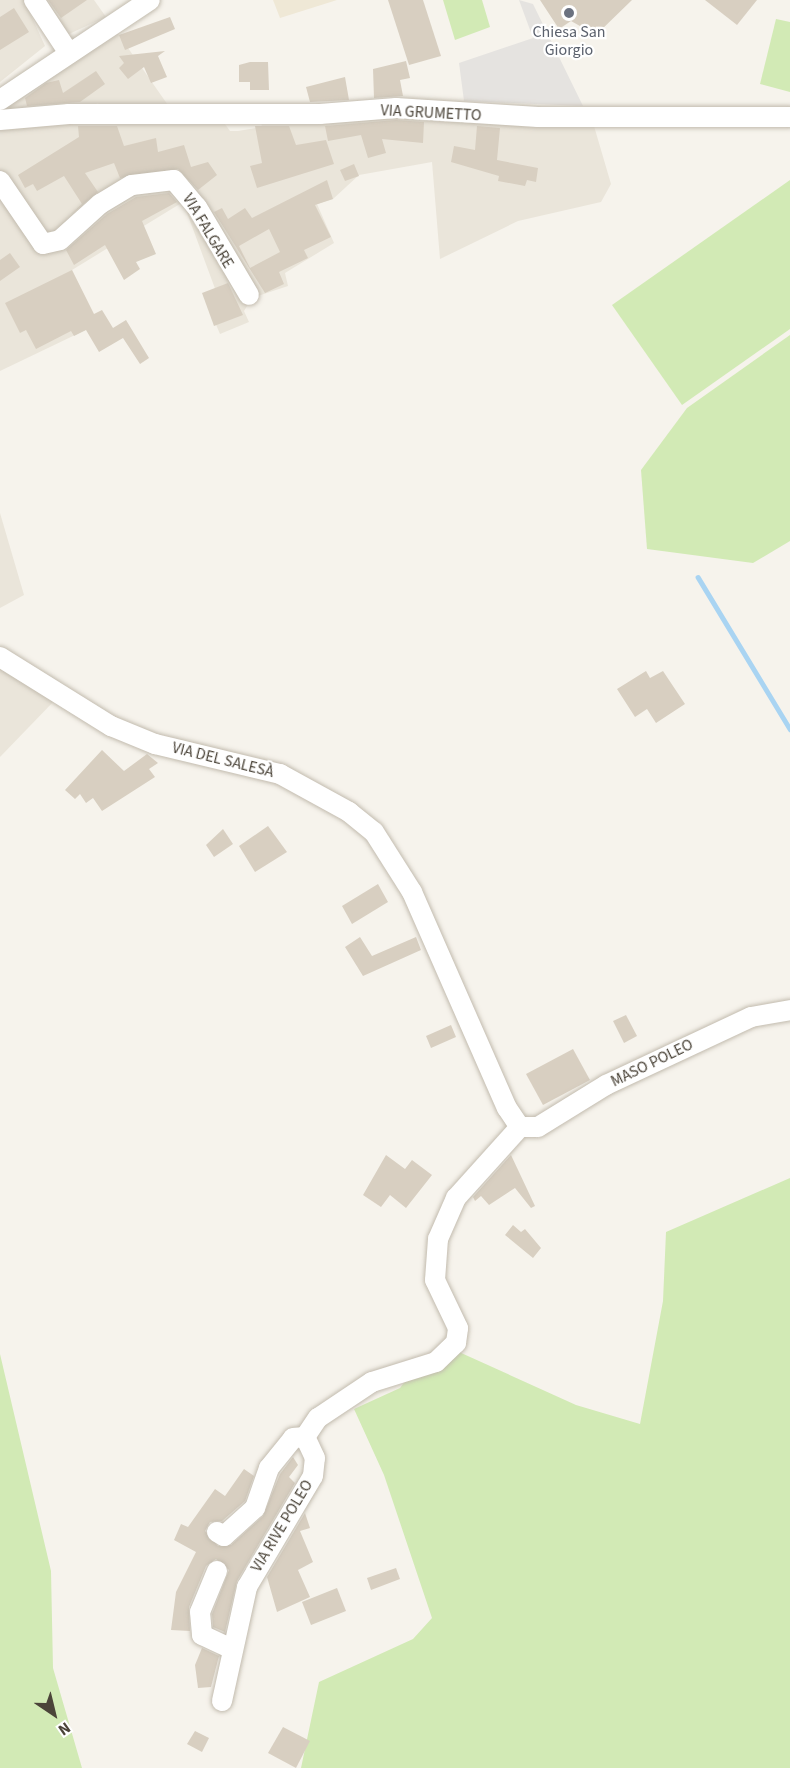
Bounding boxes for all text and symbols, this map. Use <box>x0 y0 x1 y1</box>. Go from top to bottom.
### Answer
marker: Chiesa San Giorgio <box>562 6 576 20</box>
place label: Chiesa San Giorgio <box>532 22 606 60</box>
street label: VIA GRUMETTO <box>380 101 482 125</box>
street label: VIA FALGARE <box>178 190 238 272</box>
street label: VIA DEL SALESÀ <box>170 738 276 782</box>
street label: MASO POLEO <box>608 1035 696 1091</box>
street label: VIA RIVE POLEO <box>247 1476 317 1576</box>
north arrow <box>24 1684 84 1744</box>
text: N <box>54 1717 75 1741</box>

